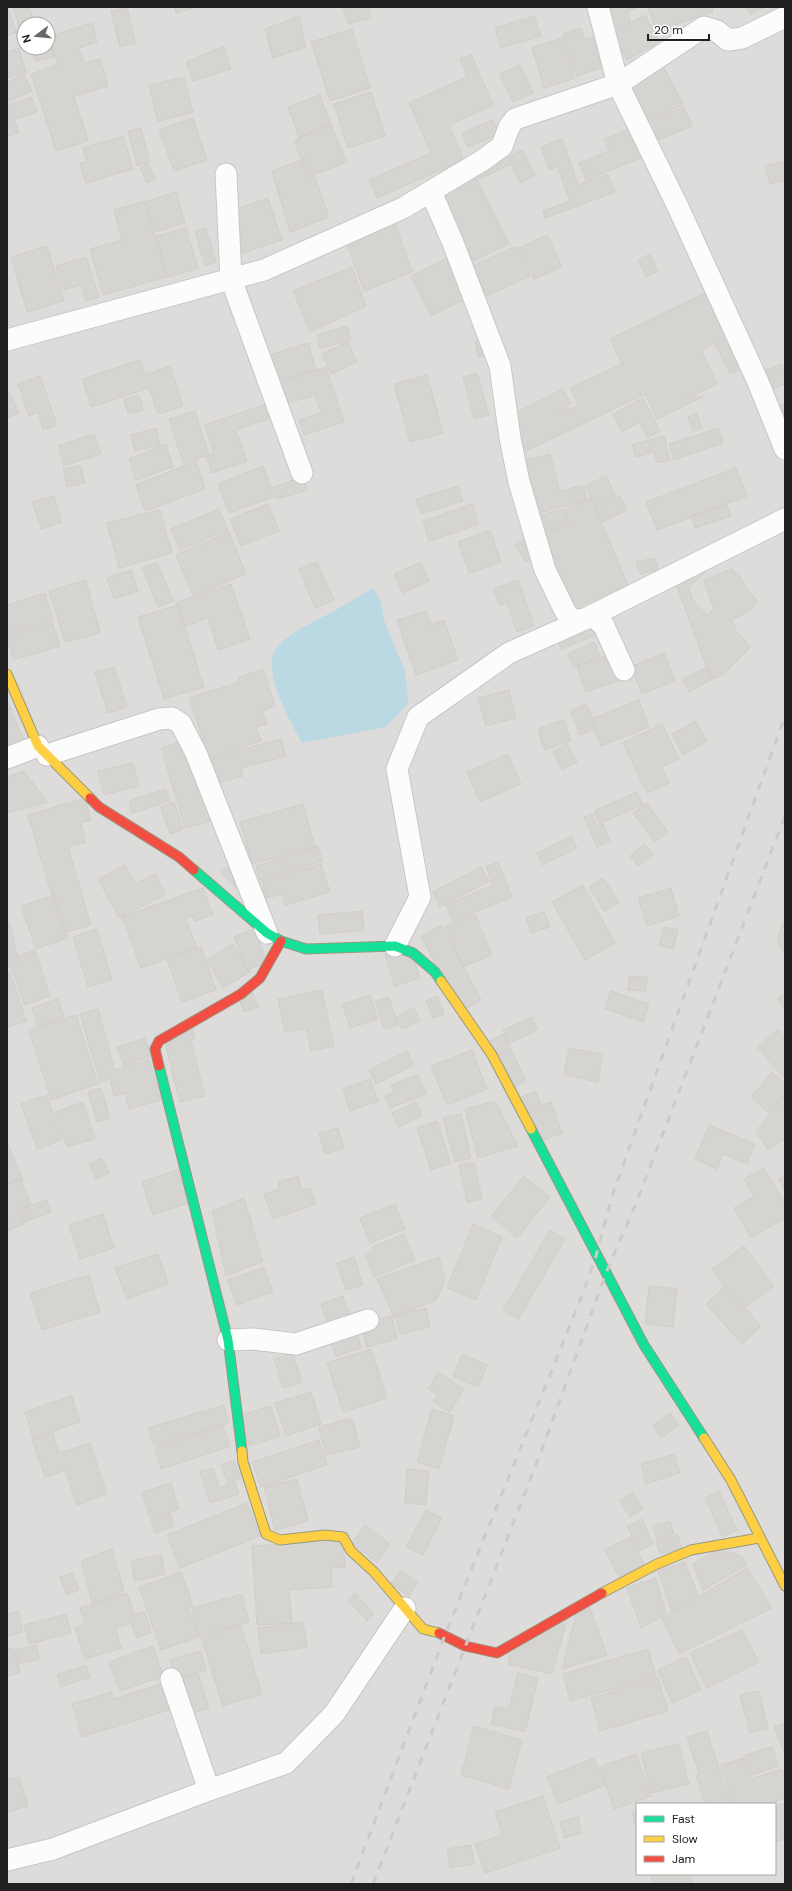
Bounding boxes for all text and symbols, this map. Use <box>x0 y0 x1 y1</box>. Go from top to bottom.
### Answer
north arrow <box>16 16 56 56</box>
scale bar <box>648 16 709 42</box>
text: 20 m <box>654 22 683 38</box>
text: N <box>19 33 34 45</box>
legend <box>636 1803 776 1875</box>
text: Fast <box>672 1811 695 1827</box>
text: Slow <box>672 1831 698 1847</box>
text: Jam <box>672 1851 695 1867</box>

